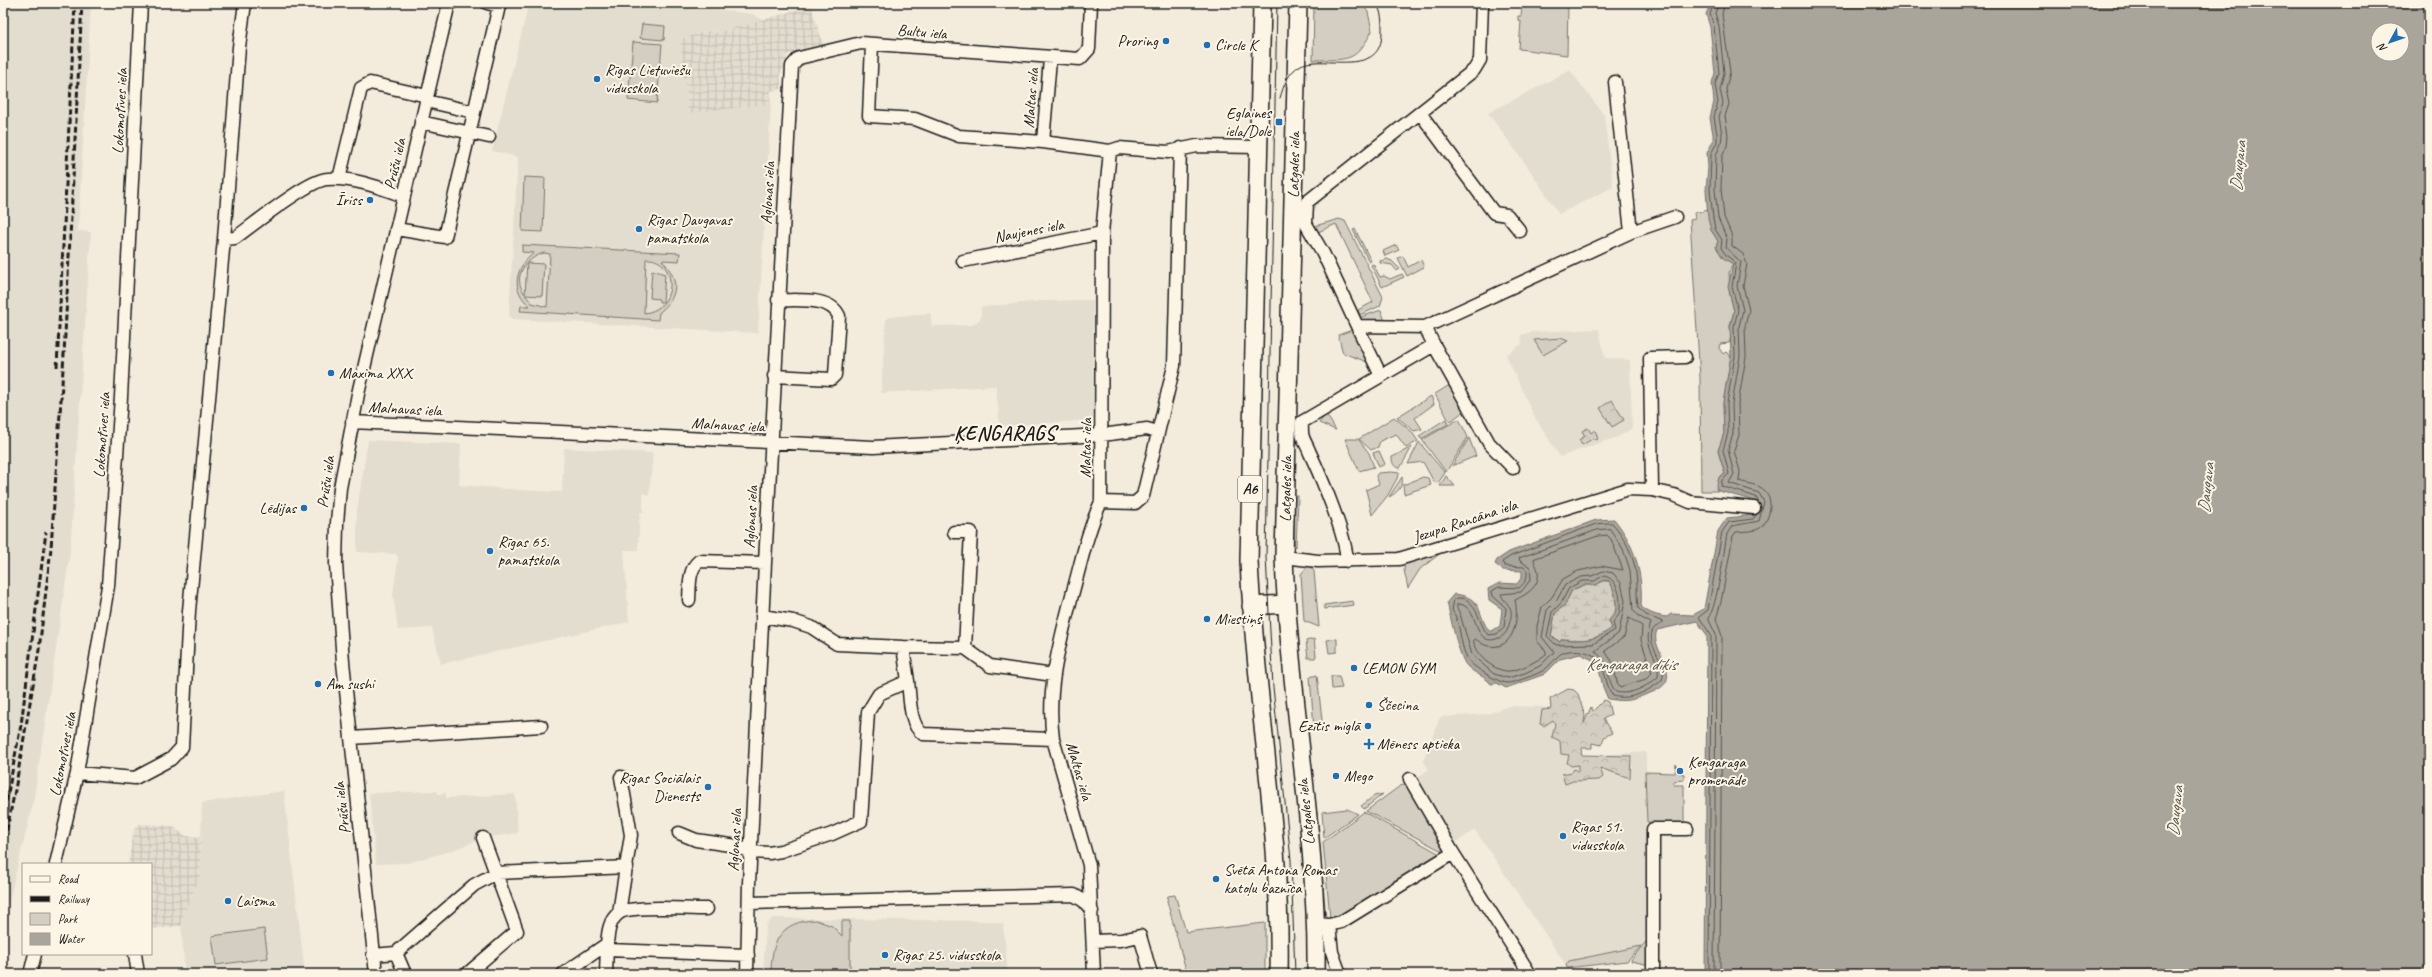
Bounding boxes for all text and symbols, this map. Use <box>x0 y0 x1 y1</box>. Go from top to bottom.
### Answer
street label: Bultu iela <box>896 20 949 44</box>
north arrow <box>2370 22 2410 62</box>
place label: Proring <box>1118 31 1159 51</box>
place label: Circle K <box>1215 35 1260 55</box>
marker: Proring <box>1161 36 1171 46</box>
marker: Circle K <box>1202 40 1212 50</box>
text: N <box>2373 40 2390 56</box>
place label: Rīgas Lietuviešu vidusskola <box>605 60 691 98</box>
street label: Maltas iela <box>1018 66 1044 129</box>
street label: Lokomotīves iela <box>108 67 132 154</box>
marker: Rīgas Lietuviešu vidusskola <box>592 74 602 84</box>
place label: Eglaines iela/Dole <box>1225 103 1273 141</box>
marker: Eglaines iela/Dole <box>1274 117 1284 127</box>
street label: Latgales iela <box>1283 130 1305 198</box>
street label: Prūšu iela <box>379 135 411 192</box>
water label: Daugava <box>2225 139 2251 192</box>
street label: Aglonas iela <box>756 160 780 225</box>
place label: Īriss <box>336 190 364 210</box>
marker: Īriss <box>365 195 375 205</box>
place label: Rīgas Daugavas pamatskola <box>647 210 733 248</box>
street label: Naujenes iela <box>992 214 1067 248</box>
marker: Rīgas Daugavas pamatskola <box>634 224 644 234</box>
place label: Maxima XXX <box>339 363 414 383</box>
marker: Maxima XXX <box>326 368 336 378</box>
street label: Lokomotīves iela <box>89 391 115 478</box>
street label: Malnavas iela <box>368 397 444 421</box>
street label: Malnavas iela <box>691 413 767 437</box>
street label: Maltas iela <box>1075 416 1097 478</box>
district label: ĶENGARAGS <box>954 421 1060 446</box>
street label: Prūšu iela <box>312 454 340 509</box>
street label: Latgales iela <box>1275 454 1297 522</box>
water label: Daugava <box>2193 461 2219 514</box>
road number: A6 <box>1238 476 1262 502</box>
street label: Aglonas iela <box>739 484 763 549</box>
street label: Jezupa Rancāna iela <box>1409 494 1521 548</box>
place label: Lēdijas <box>260 498 298 518</box>
marker: Lēdijas <box>299 503 309 513</box>
place label: Rīgas 65. pamatskola <box>498 532 560 570</box>
marker: Rīgas 65. pamatskola <box>485 546 495 556</box>
place label: Miestiņš <box>1215 609 1264 629</box>
marker: Miestiņš <box>1202 614 1212 624</box>
water label: Ķengaraga dīķis <box>1586 654 1679 675</box>
place label: LEMON GYM <box>1362 658 1437 678</box>
marker: LEMON GYM <box>1349 663 1359 673</box>
place label: Am sushi <box>326 674 376 694</box>
marker: Am sushi <box>313 679 323 689</box>
place label: Ščecina <box>1377 695 1420 715</box>
marker: Ščecina <box>1364 700 1374 710</box>
street label: Lokomotīves iela <box>45 709 81 798</box>
place label: Ezītis miglā <box>1298 716 1362 736</box>
marker: Ezītis miglā <box>1363 721 1373 731</box>
place label: Mēness aptieka <box>1377 734 1461 754</box>
marker: Mēness aptieka <box>1364 739 1374 749</box>
street label: Maltas iela <box>1061 740 1097 804</box>
place label: Ķengaraga promenāde <box>1688 752 1747 790</box>
place label: Mego <box>1344 766 1374 786</box>
marker: Ķengaraga promenāde <box>1675 766 1685 776</box>
place label: Rīgas Sociālais Dienests <box>619 768 702 806</box>
marker: Mego <box>1331 771 1341 781</box>
street label: Latgales iela <box>1292 777 1319 846</box>
street label: Prūšu iela <box>329 780 355 835</box>
marker: Rīgas Sociālais Dienests <box>703 782 713 792</box>
water label: Daugava <box>2162 784 2188 837</box>
street label: Aglonas iela <box>723 807 747 872</box>
place label: Rīgas 51. vidusskola <box>1571 817 1625 855</box>
marker: Rīgas 51. vidusskola <box>1558 831 1568 841</box>
place label: Svētā Antona Romas katoļu baznīca <box>1224 860 1338 898</box>
legend <box>22 863 152 955</box>
text: Road <box>58 871 80 887</box>
marker: Svētā Antona Romas katoļu baznīca <box>1211 874 1221 884</box>
text: Railway <box>58 891 90 907</box>
place label: Laisma <box>236 891 276 911</box>
marker: Laisma <box>223 896 233 906</box>
text: Park <box>58 911 79 927</box>
text: Water <box>58 931 86 947</box>
place label: Rīgas 25. vidusskola <box>893 945 1002 965</box>
marker: Rīgas 25. vidusskola <box>880 950 890 960</box>

